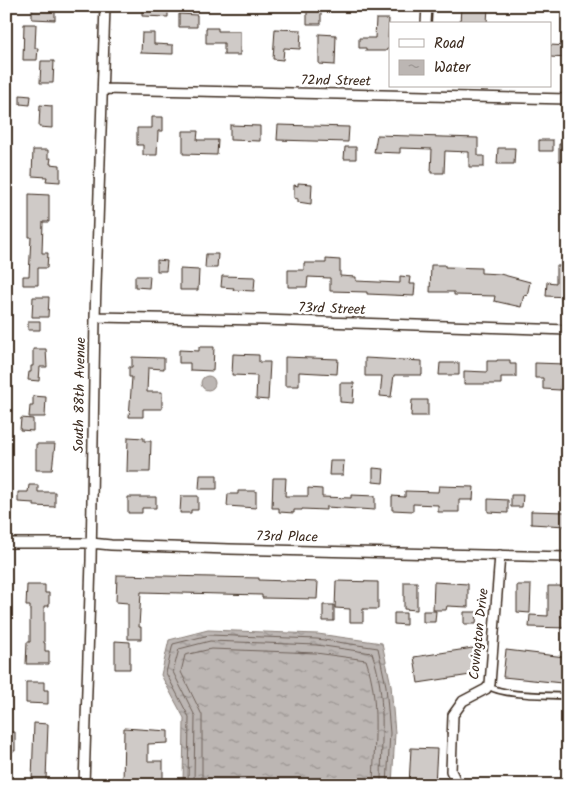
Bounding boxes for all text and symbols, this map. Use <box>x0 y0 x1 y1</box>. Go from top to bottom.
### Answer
legend <box>389 22 552 88</box>
text: Road <box>434 32 465 56</box>
text: Water <box>434 56 471 80</box>
street label: 72nd Street <box>301 69 372 93</box>
street label: 73rd Street <box>298 297 367 321</box>
street label: South 88th Avenue <box>68 336 92 453</box>
street label: 73rd Place <box>256 525 319 549</box>
street label: Covington Drive <box>463 586 495 681</box>

